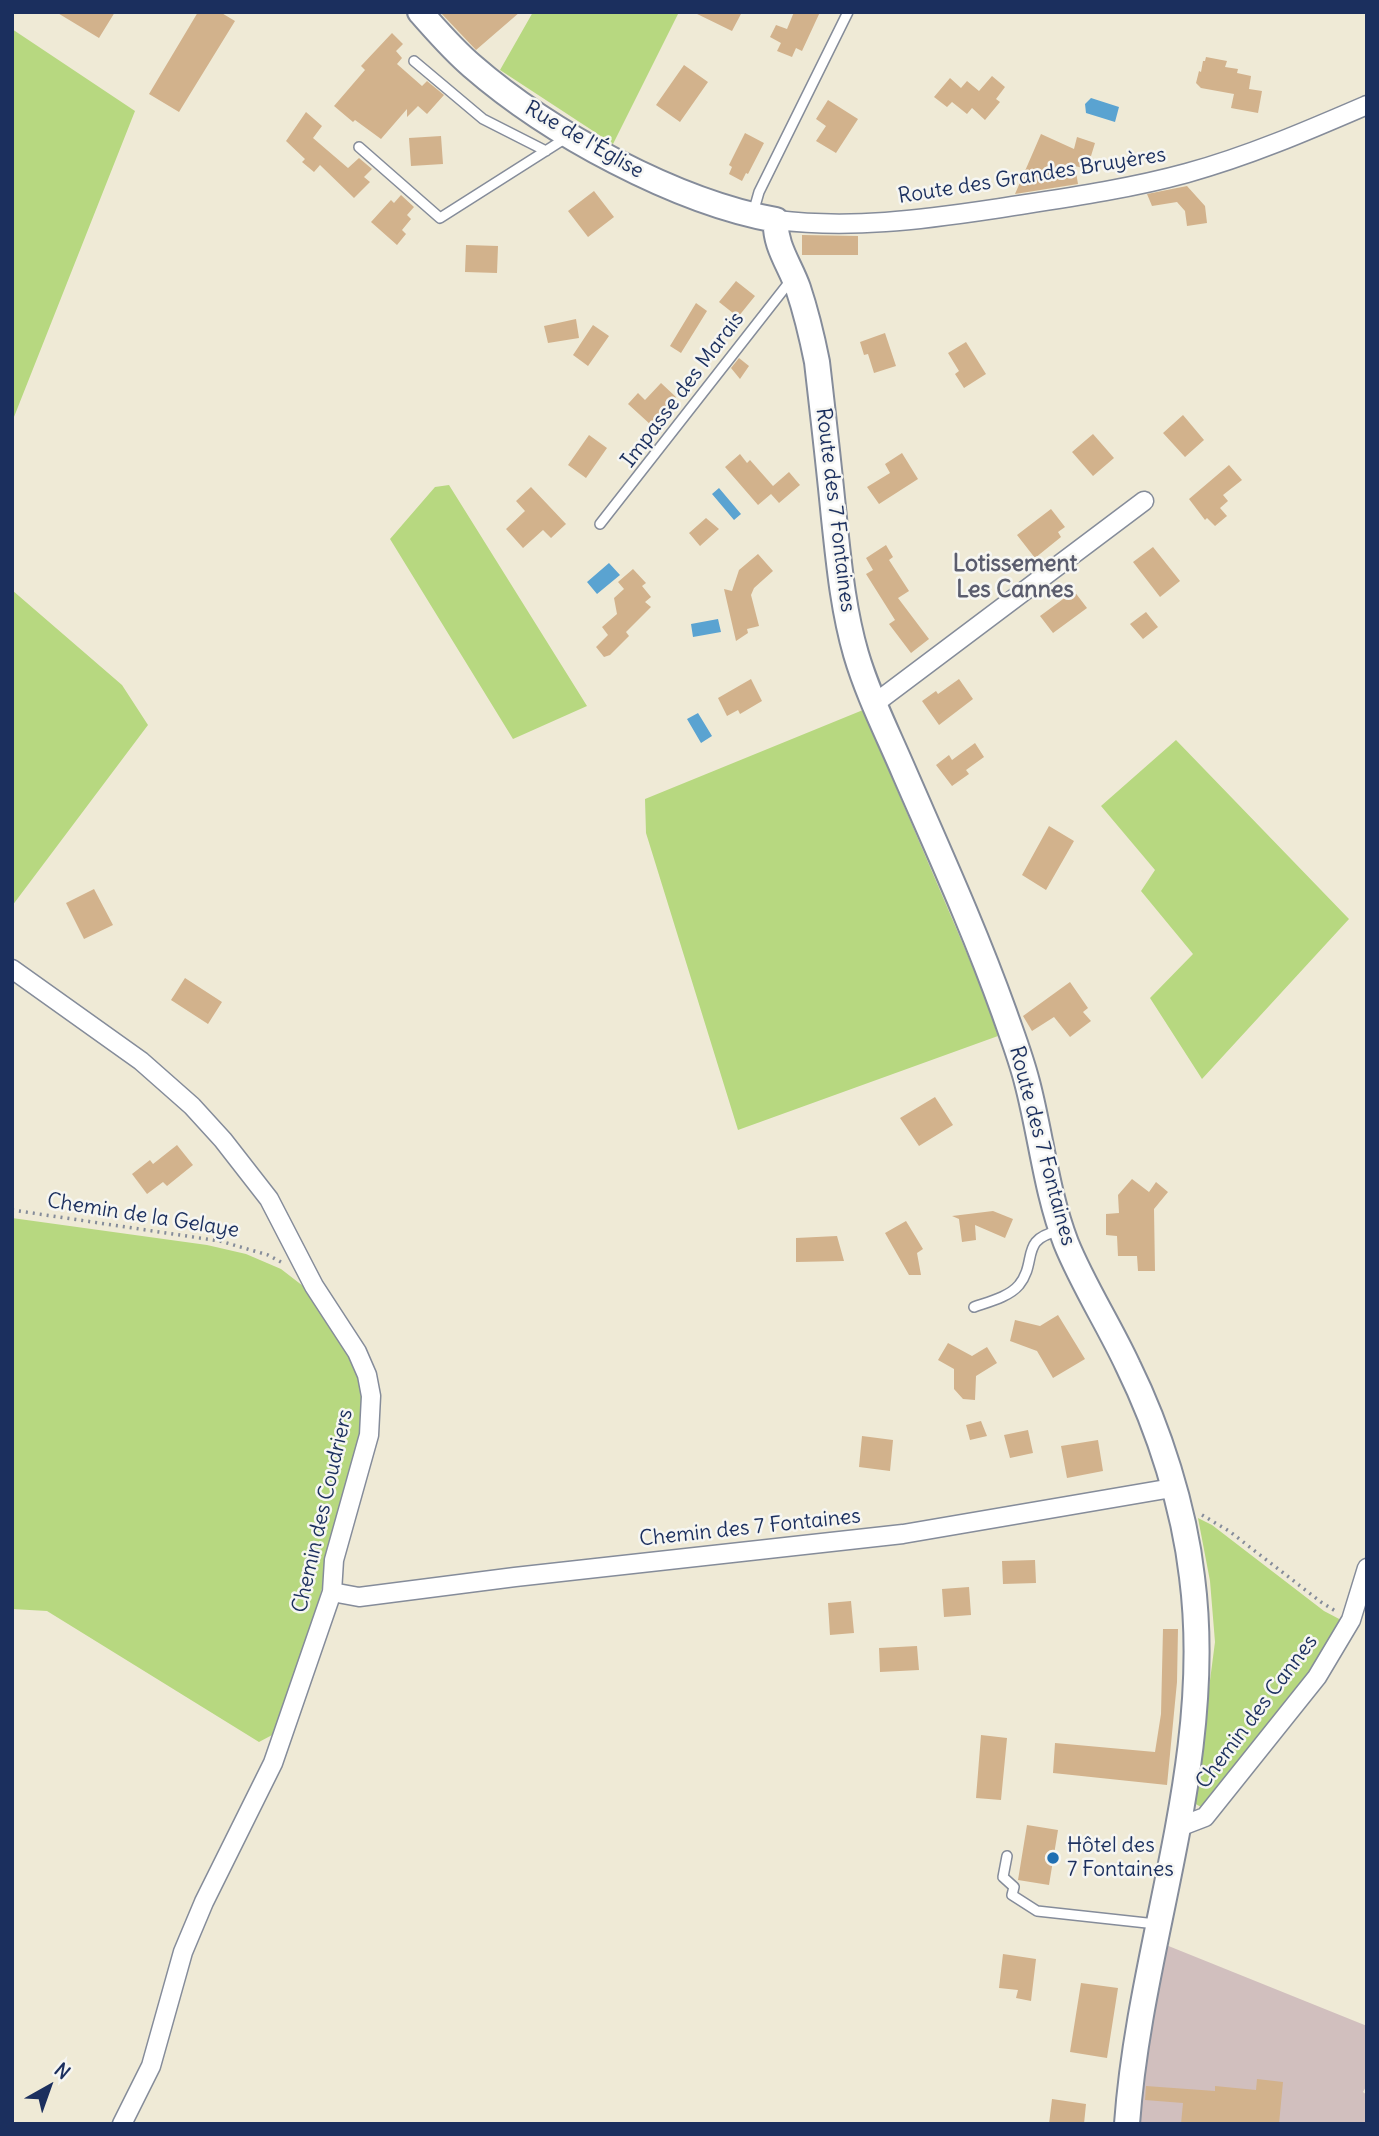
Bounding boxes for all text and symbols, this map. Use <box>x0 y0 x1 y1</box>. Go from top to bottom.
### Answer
street label: Rue de l'Église <box>520 96 648 184</box>
street label: Route des Grandes Bruyères <box>896 142 1168 210</box>
street label: Impasse des Marais <box>616 307 750 473</box>
street label: Route des 7 Fontaines <box>810 407 860 613</box>
district label: Lotissement Les Cannes <box>953 550 1077 604</box>
street label: Route des 7 Fontaines <box>1003 1044 1081 1248</box>
street label: Chemin de la Gelaye <box>45 1188 241 1244</box>
street label: Chemin des Coudriers <box>287 1407 359 1615</box>
street label: Chemin des 7 Fontaines <box>638 1504 862 1552</box>
street label: Chemin des Cannes <box>1191 1630 1323 1794</box>
place label: Hôtel des 7 Fontaines <box>1067 1833 1174 1883</box>
marker: Hôtel des 7 Fontaines <box>1045 1850 1061 1866</box>
north arrow <box>14 2052 84 2122</box>
text: N <box>50 2057 75 2084</box>

